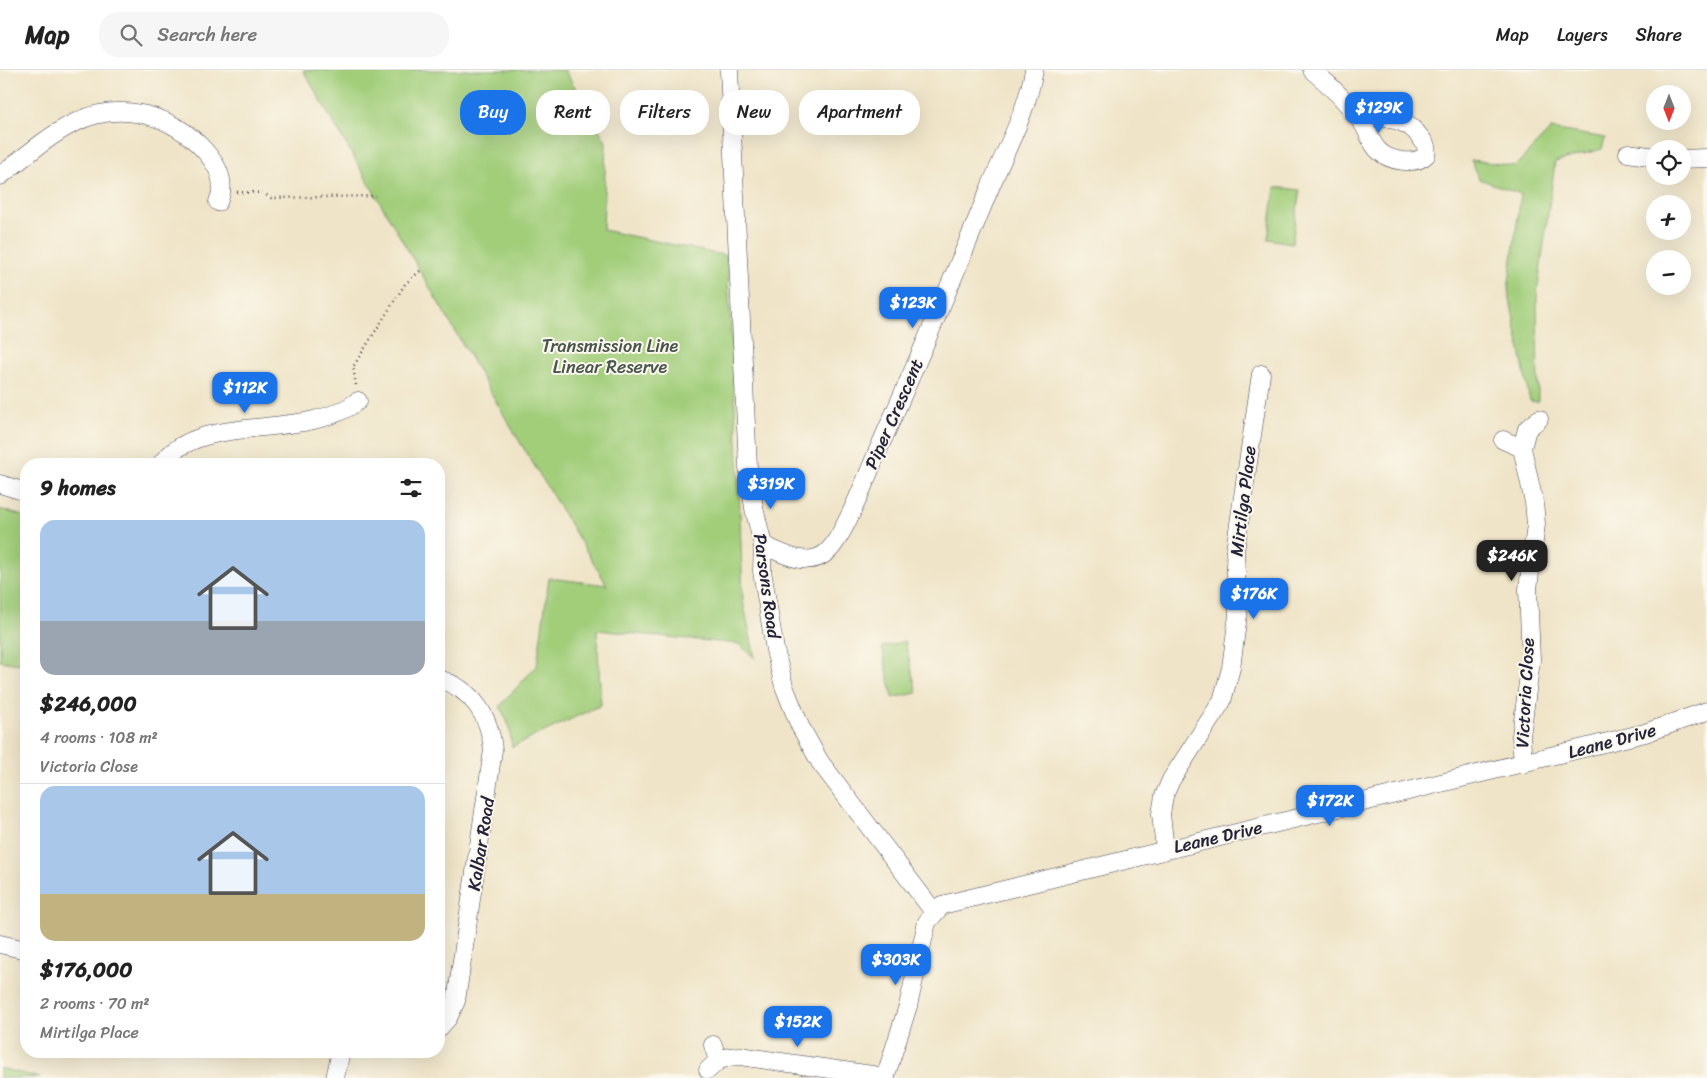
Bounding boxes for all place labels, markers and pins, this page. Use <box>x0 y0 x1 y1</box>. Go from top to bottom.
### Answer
pin: $129K <box>1344 92 1414 134</box>
pin: $123K <box>878 286 948 329</box>
pin: $112K <box>210 372 280 414</box>
pin: $319K <box>736 468 806 510</box>
pin: $246K <box>1477 540 1547 582</box>
pin: $176K <box>1219 578 1289 620</box>
pin: $172K <box>1295 784 1365 827</box>
pin: $303K <box>861 944 931 986</box>
pin: $152K <box>763 1006 833 1048</box>

